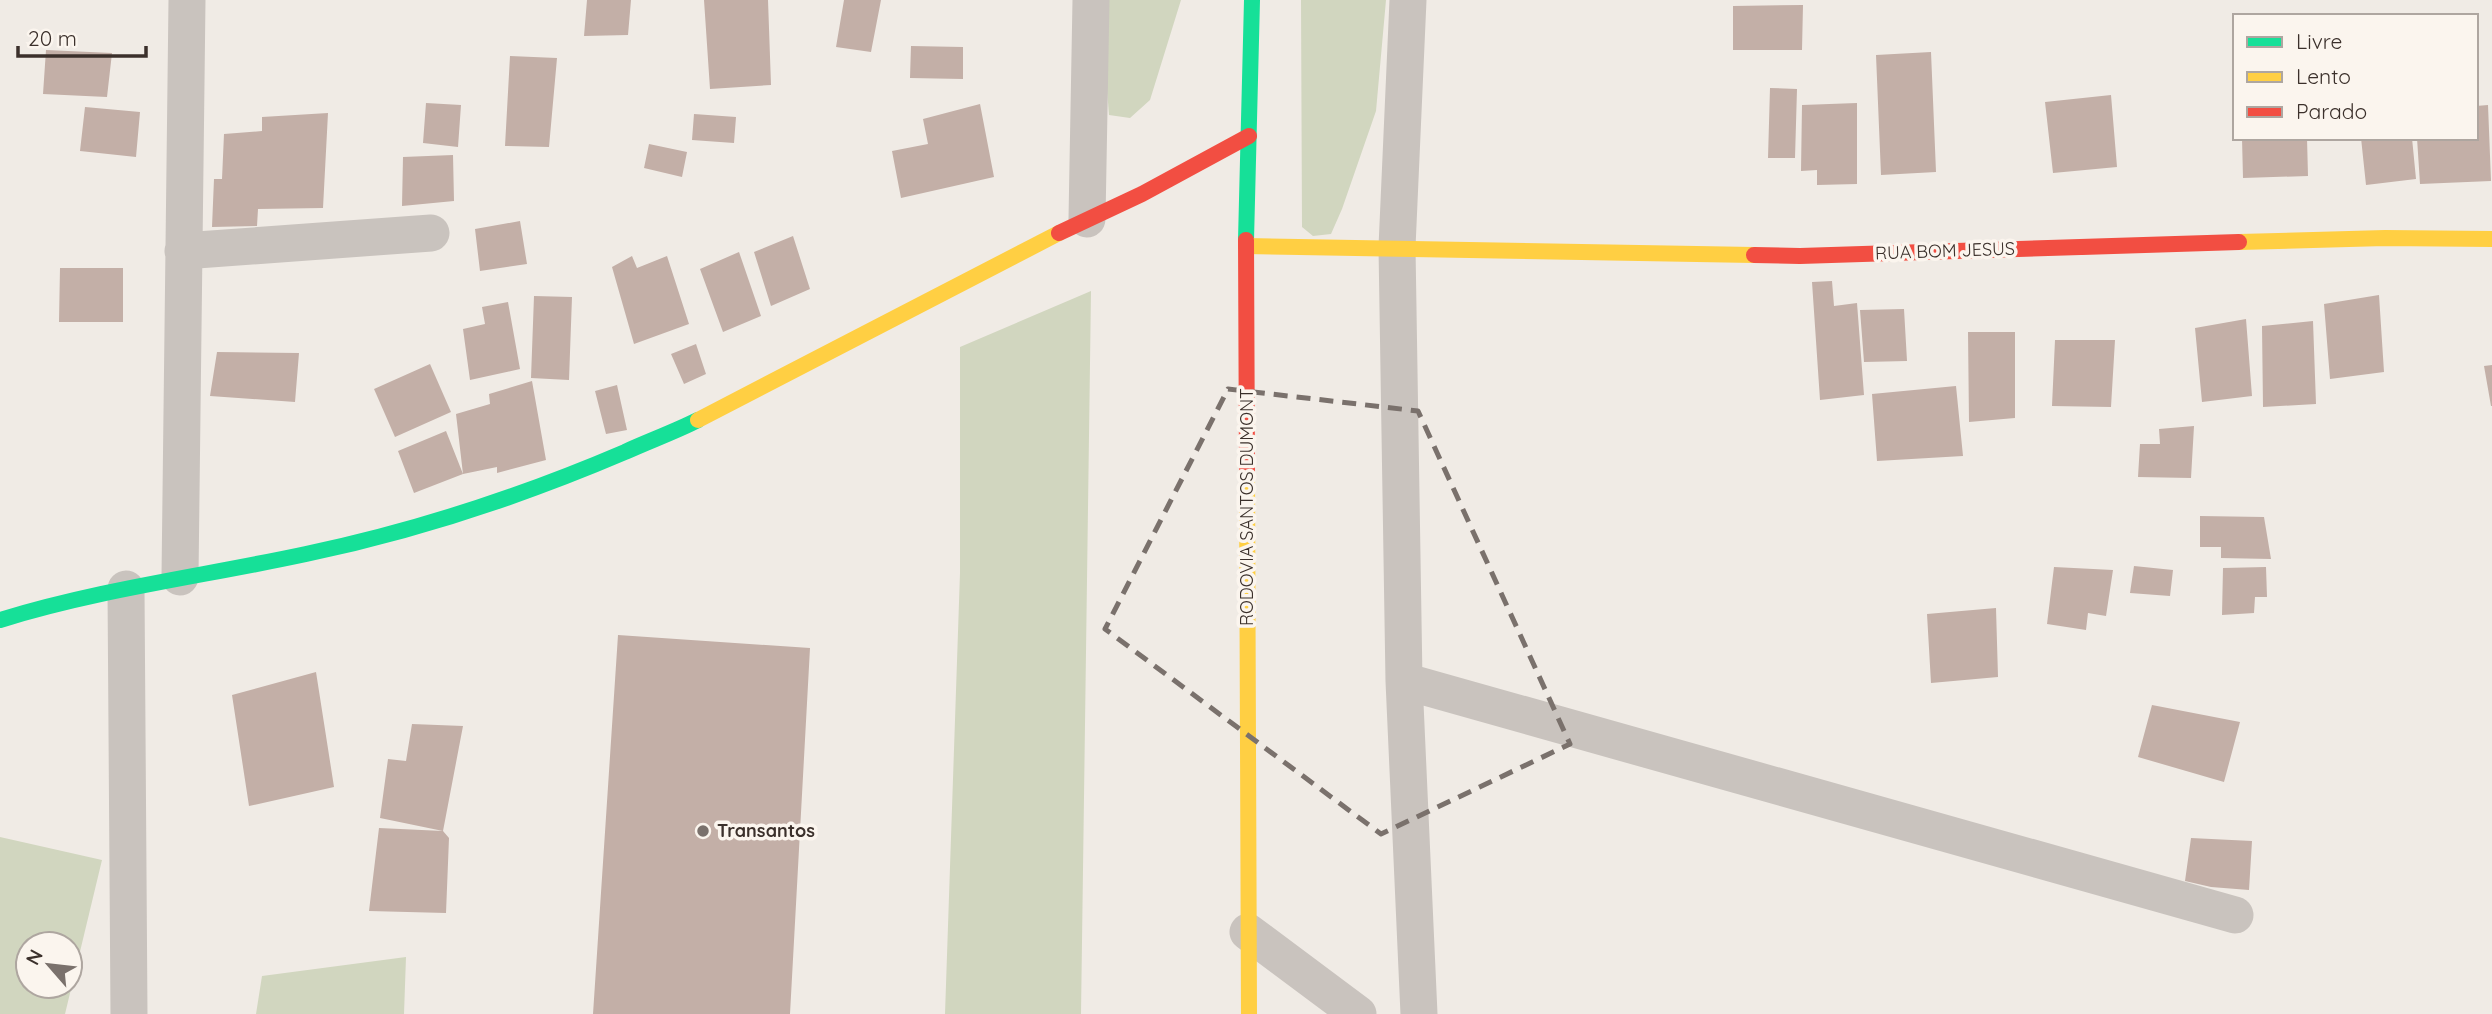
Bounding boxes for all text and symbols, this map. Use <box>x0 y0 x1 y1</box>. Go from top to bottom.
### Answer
scale bar <box>18 14 145 58</box>
legend <box>2233 14 2478 140</box>
text: 20 m <box>28 25 77 51</box>
text: Livre <box>2296 28 2342 54</box>
text: Lento <box>2296 63 2351 89</box>
text: Parado <box>2296 98 2367 124</box>
street label: RUA BOM JESUS <box>1875 237 2015 264</box>
street label: RODOVIA SANTOS DUMONT <box>1235 388 1258 626</box>
place label: Transantos <box>717 819 815 842</box>
marker: Transantos <box>695 823 711 839</box>
north arrow <box>14 930 84 1000</box>
text: N <box>20 945 48 969</box>

